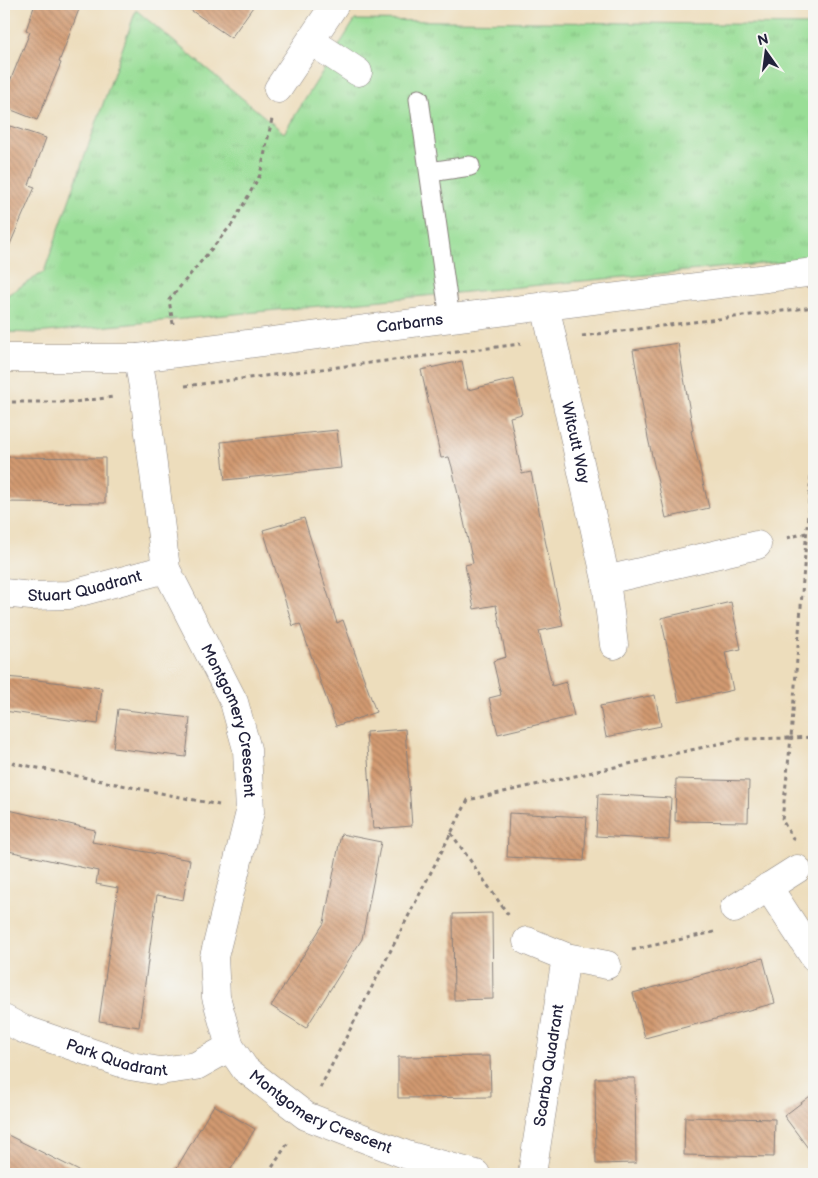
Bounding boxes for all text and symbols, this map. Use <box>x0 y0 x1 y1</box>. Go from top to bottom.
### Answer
north arrow <box>740 28 790 78</box>
text: N <box>756 30 770 49</box>
street label: Carbarns <box>375 310 444 337</box>
street label: Witcutt Way <box>557 400 594 486</box>
street label: Stuart Quadrant <box>28 566 144 606</box>
street label: Montgomery Crescent <box>197 641 259 798</box>
street label: Scarba Quadrant <box>530 1003 568 1128</box>
street label: Park Quadrant <box>64 1035 168 1081</box>
street label: Montgomery Crescent <box>245 1066 395 1158</box>

